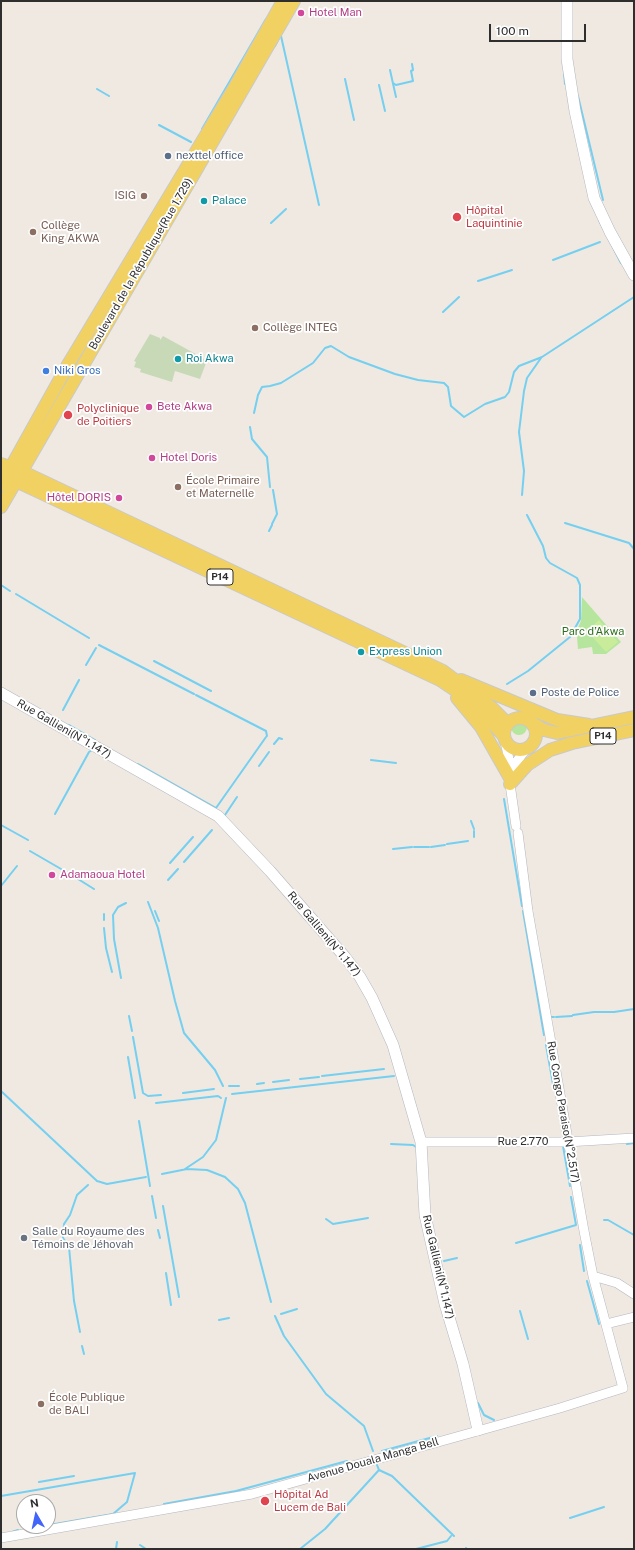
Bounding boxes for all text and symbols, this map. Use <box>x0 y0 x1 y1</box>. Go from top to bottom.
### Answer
place label: Hotel Man <box>309 6 362 20</box>
marker: Hotel Man <box>296 8 306 18</box>
scale bar <box>491 16 588 42</box>
text: 100 m <box>496 24 529 38</box>
place label: nexttel office <box>176 149 244 163</box>
marker: nexttel office <box>163 151 173 161</box>
street label: Boulevard de la République(Rue 1.729) <box>86 176 196 352</box>
place label: ISIG <box>114 189 136 203</box>
marker: ISIG <box>139 191 149 201</box>
place label: Palace <box>212 194 247 208</box>
marker: Palace <box>199 196 209 206</box>
place label: Hôpital Laquintinie <box>466 204 523 230</box>
marker: Hôpital Laquintinie <box>451 211 463 223</box>
place label: Collège King AKWA <box>41 219 100 245</box>
marker: Collège King AKWA <box>28 227 38 237</box>
place label: Collège INTEG <box>263 321 338 335</box>
marker: Collège INTEG <box>250 323 260 333</box>
place label: Roi Akwa <box>186 352 234 366</box>
marker: Roi Akwa <box>173 354 183 364</box>
place label: Niki Gros <box>54 364 101 378</box>
marker: Niki Gros <box>41 366 51 376</box>
place label: Bete Akwa <box>157 400 212 414</box>
place label: Polyclinique de Poitiers <box>77 402 139 428</box>
marker: Bete Akwa <box>144 402 154 412</box>
marker: Polyclinique de Poitiers <box>62 409 74 421</box>
place label: Hotel Doris <box>160 451 217 465</box>
marker: Hotel Doris <box>147 453 157 463</box>
place label: École Primaire et Maternelle <box>186 474 260 500</box>
marker: École Primaire et Maternelle <box>173 482 183 492</box>
place label: Hôtel DORIS <box>47 491 111 505</box>
marker: Hôtel DORIS <box>114 493 124 503</box>
road number: P14 <box>207 569 233 585</box>
park label: Parc d’Akwa <box>562 625 624 639</box>
place label: Express Union <box>369 645 442 659</box>
marker: Express Union <box>356 647 366 657</box>
place label: Poste de Police <box>541 686 619 700</box>
marker: Poste de Police <box>528 688 538 698</box>
street label: Rue Gallieni(N°1.147) <box>14 697 114 761</box>
road number: P14 <box>590 728 616 744</box>
place label: Adamaoua Hotel <box>60 868 145 882</box>
marker: Adamaoua Hotel <box>47 870 57 880</box>
street label: Rue Gallieni(N°1.147) <box>285 889 363 979</box>
street label: Rue Congo Paraiso(N°2.517) <box>544 1040 582 1184</box>
street label: Rue 2.770 <box>498 1135 548 1149</box>
street label: Rue Gallieni(N°1.147) <box>420 1214 456 1320</box>
place label: Salle du Royaume des Témoins de Jéhovah <box>32 1225 145 1251</box>
marker: Salle du Royaume des Témoins de Jéhovah <box>19 1233 29 1243</box>
place label: École Publique de BALI <box>49 1391 125 1417</box>
marker: École Publique de BALI <box>36 1399 46 1409</box>
street label: Avenue Douala Manga Bell <box>306 1435 440 1485</box>
place label: Hôpital Ad Lucem de Bali <box>274 1488 346 1514</box>
north arrow <box>16 1494 56 1534</box>
marker: Hôpital Ad Lucem de Bali <box>259 1495 271 1507</box>
text: N <box>29 1497 39 1510</box>

